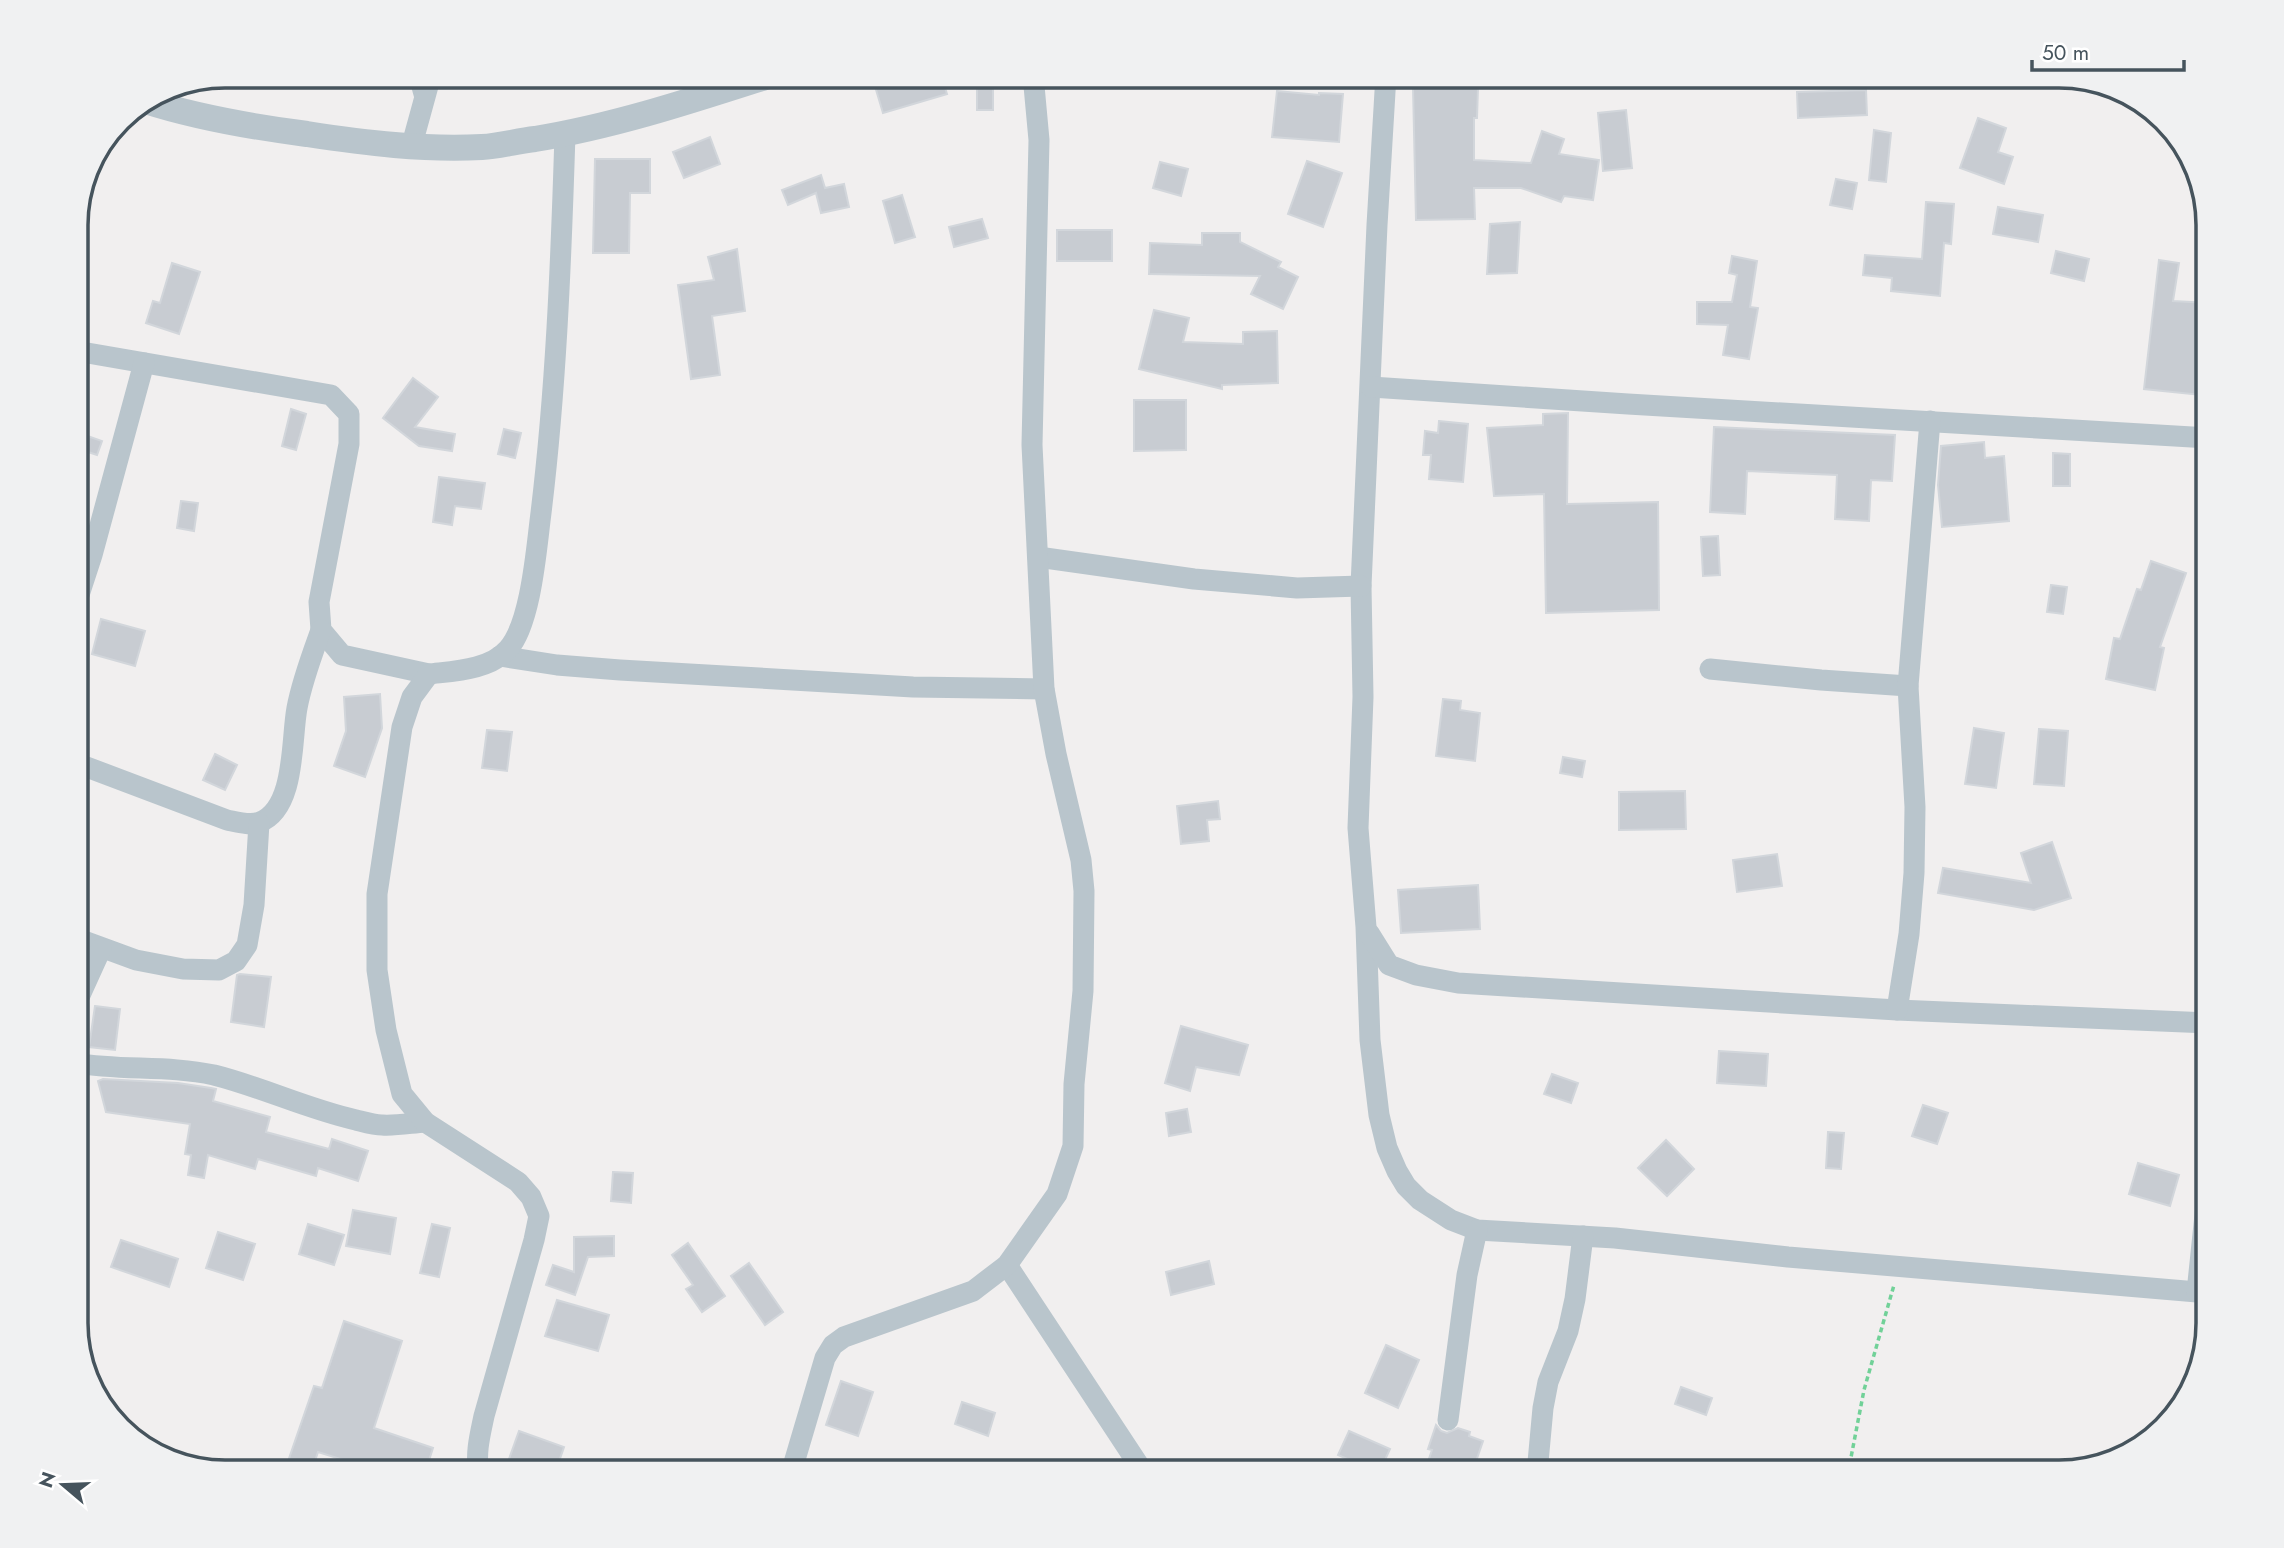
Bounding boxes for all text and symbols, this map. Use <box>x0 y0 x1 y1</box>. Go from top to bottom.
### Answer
scale bar <box>2032 28 2184 72</box>
text: 50 m <box>2042 38 2089 68</box>
north arrow <box>28 1450 98 1520</box>
text: N <box>32 1468 63 1491</box>

